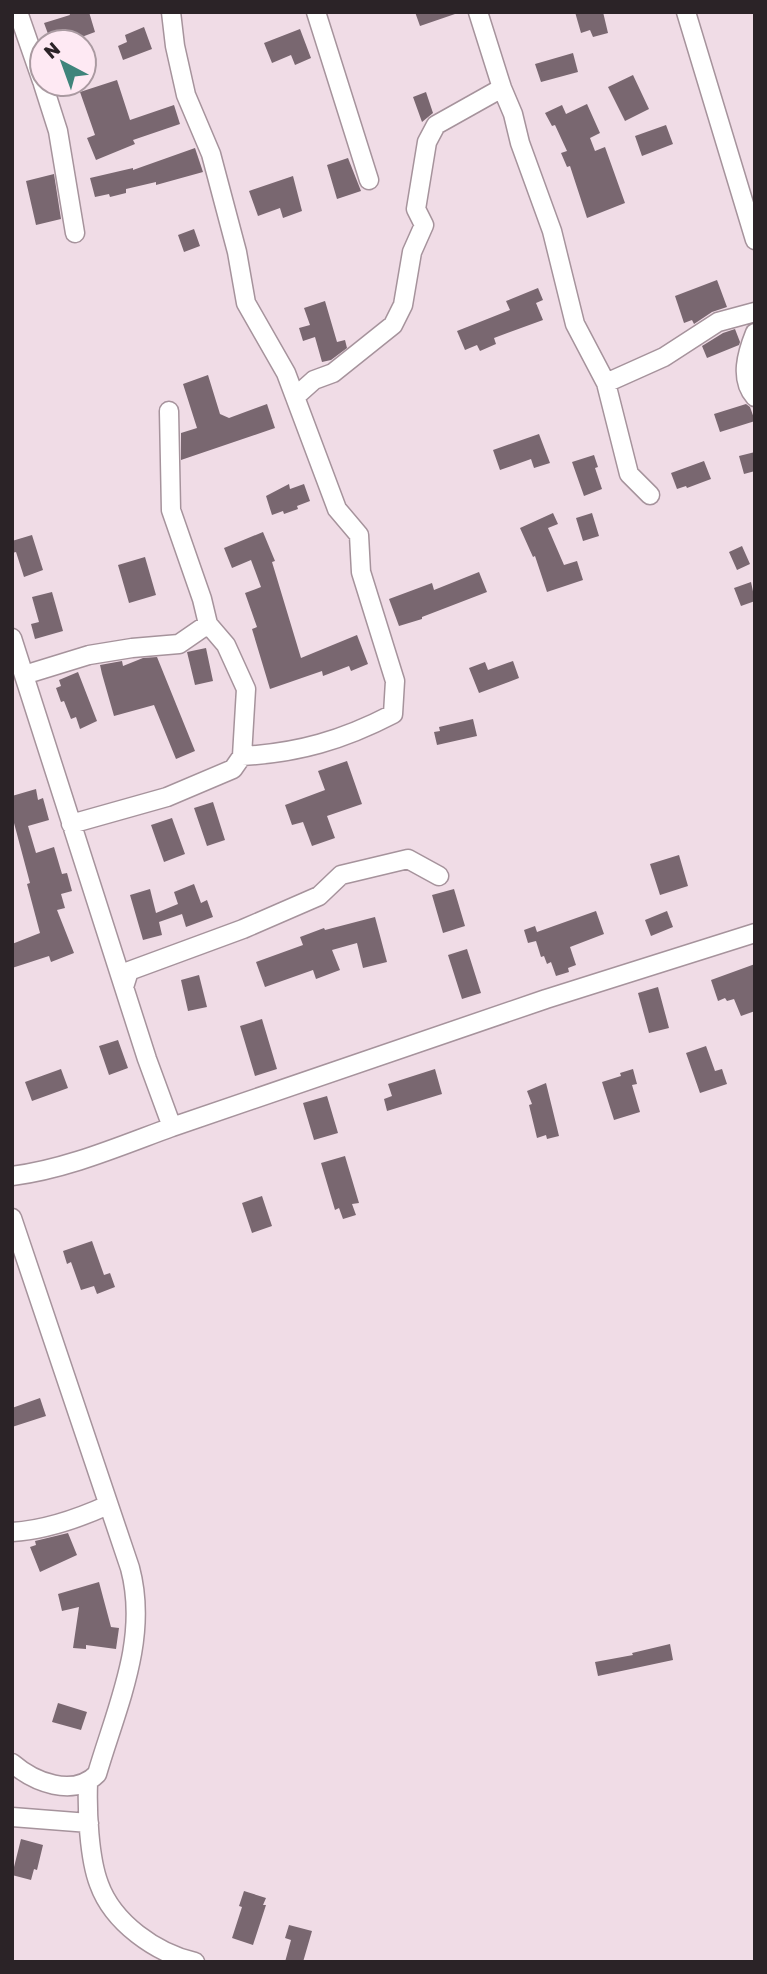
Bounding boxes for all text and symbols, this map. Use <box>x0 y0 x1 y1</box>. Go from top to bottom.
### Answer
north arrow <box>28 28 98 98</box>
text: N <box>39 37 65 64</box>

